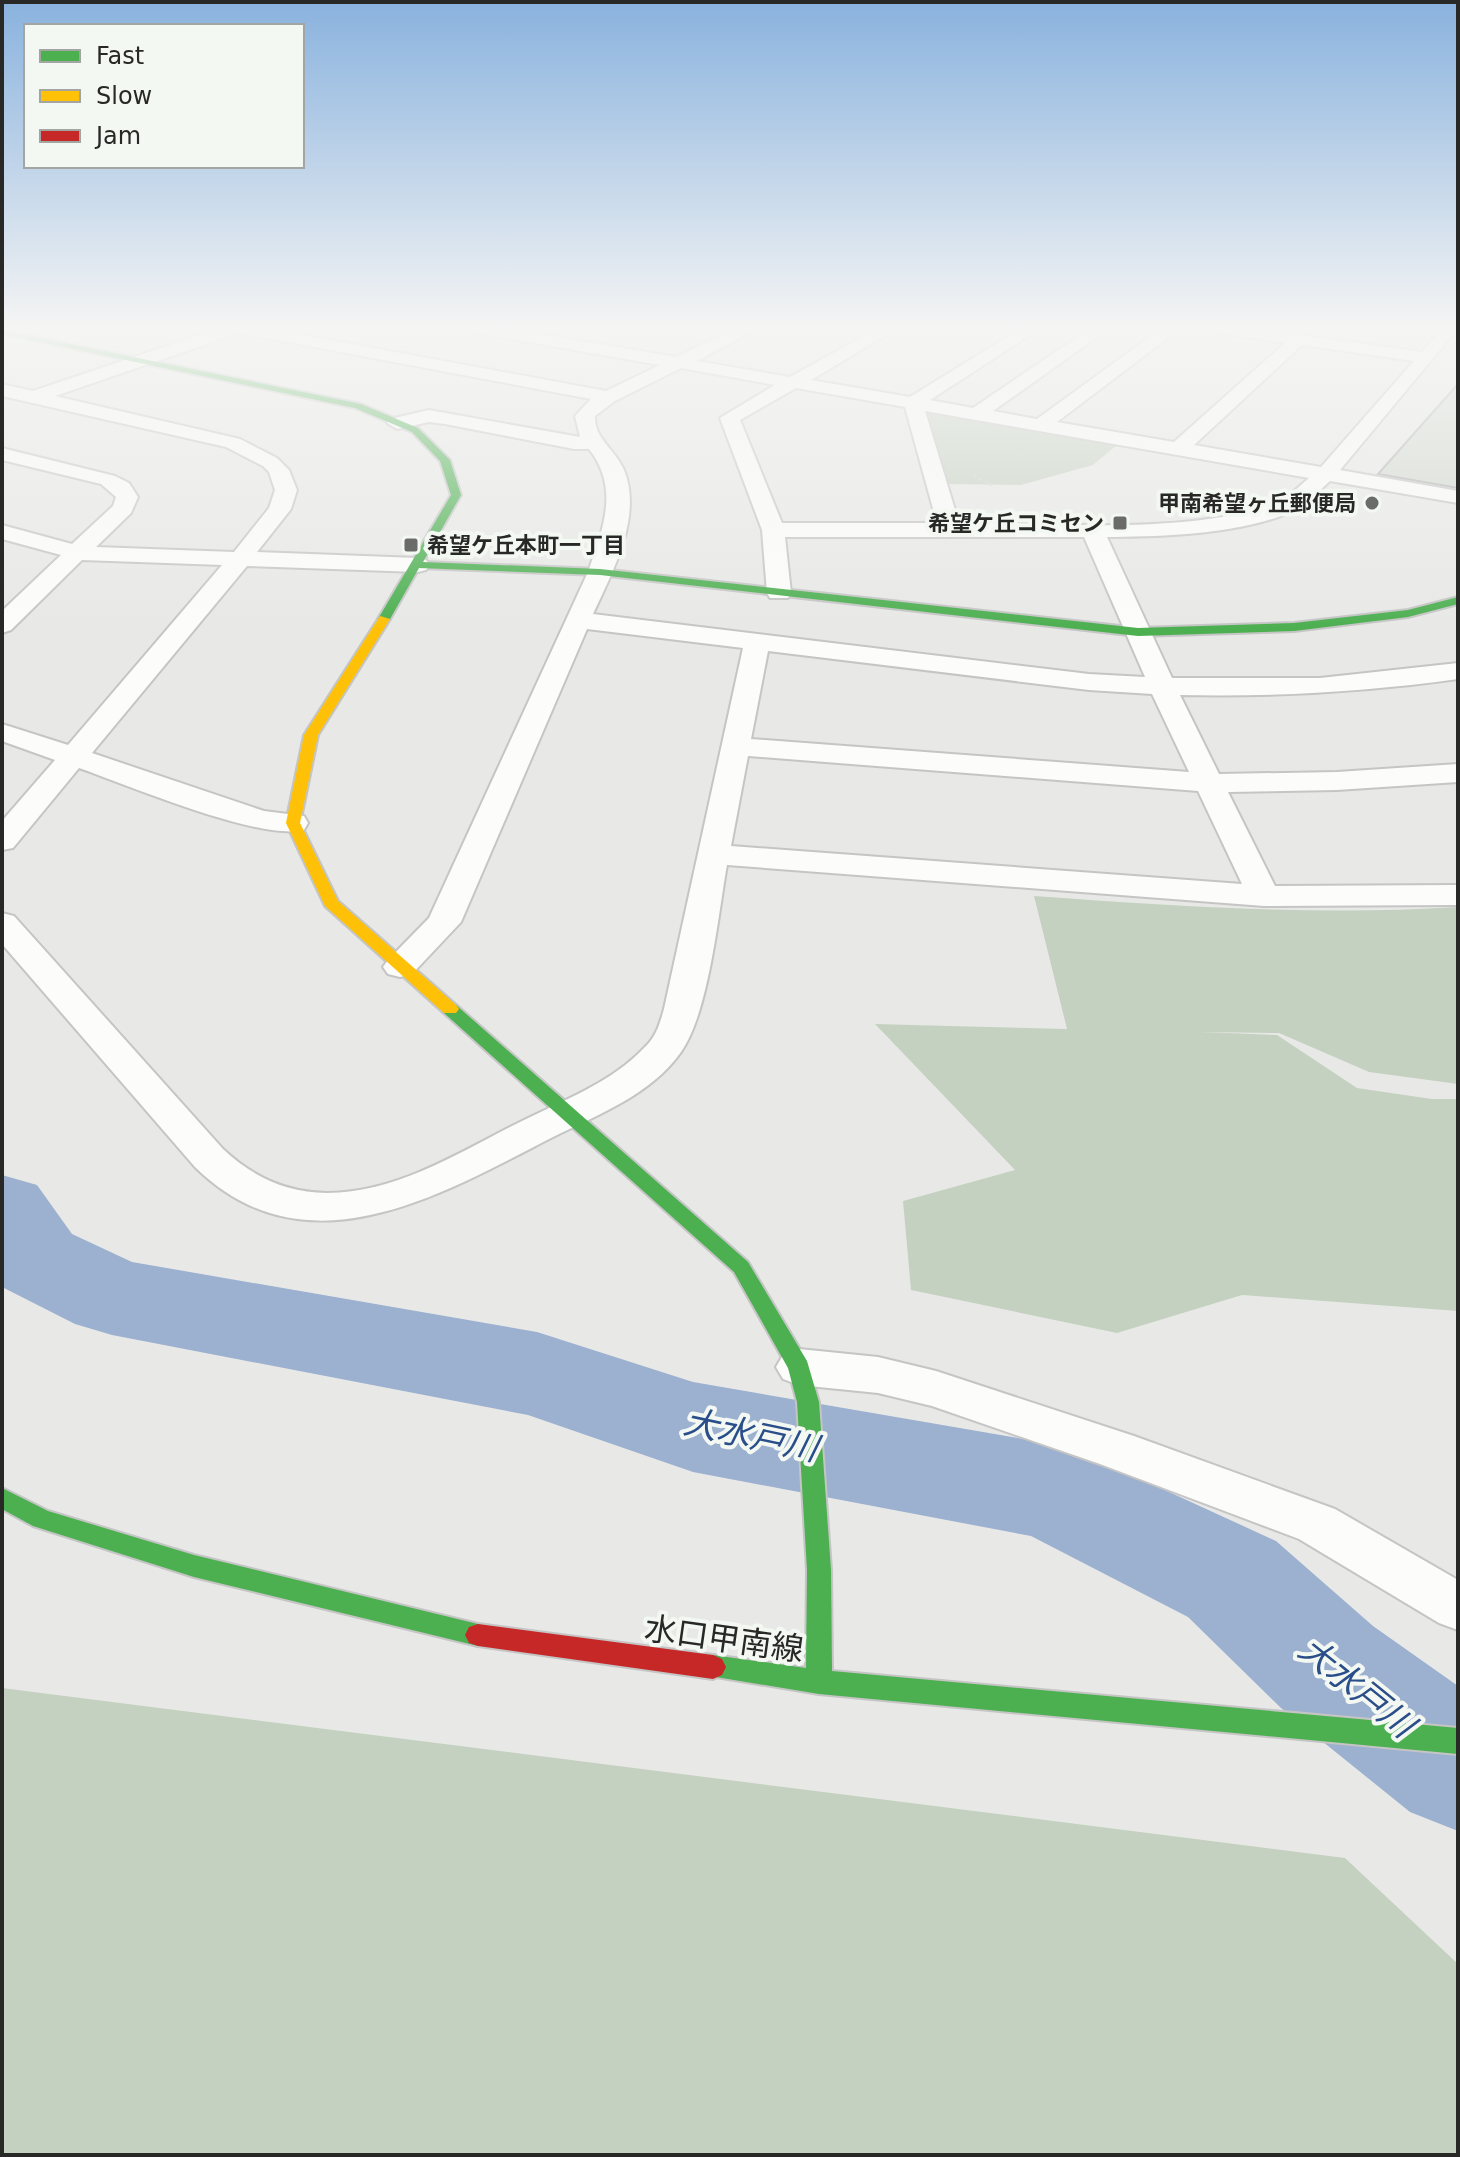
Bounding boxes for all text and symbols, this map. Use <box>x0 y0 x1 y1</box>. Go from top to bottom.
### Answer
legend <box>24 24 304 168</box>
text: Fast <box>96 42 144 70</box>
text: Slow <box>96 82 152 110</box>
text: Jam <box>94 122 141 150</box>
place label: 甲南希望ヶ丘郵便局 <box>1158 491 1356 516</box>
marker: 甲南希望ヶ丘郵便局 <box>1363 494 1381 512</box>
place label: 希望ケ丘コミセン <box>928 511 1104 536</box>
marker: 希望ケ丘コミセン <box>1111 514 1129 532</box>
place label: 希望ケ丘本町一丁目 <box>427 533 625 558</box>
marker: 希望ケ丘本町一丁目 <box>402 536 420 554</box>
water label: 大水戸川 <box>680 1401 825 1469</box>
street label: 水口甲南線 <box>642 1609 806 1669</box>
water label: 大水戸川 <box>1292 1629 1425 1747</box>

